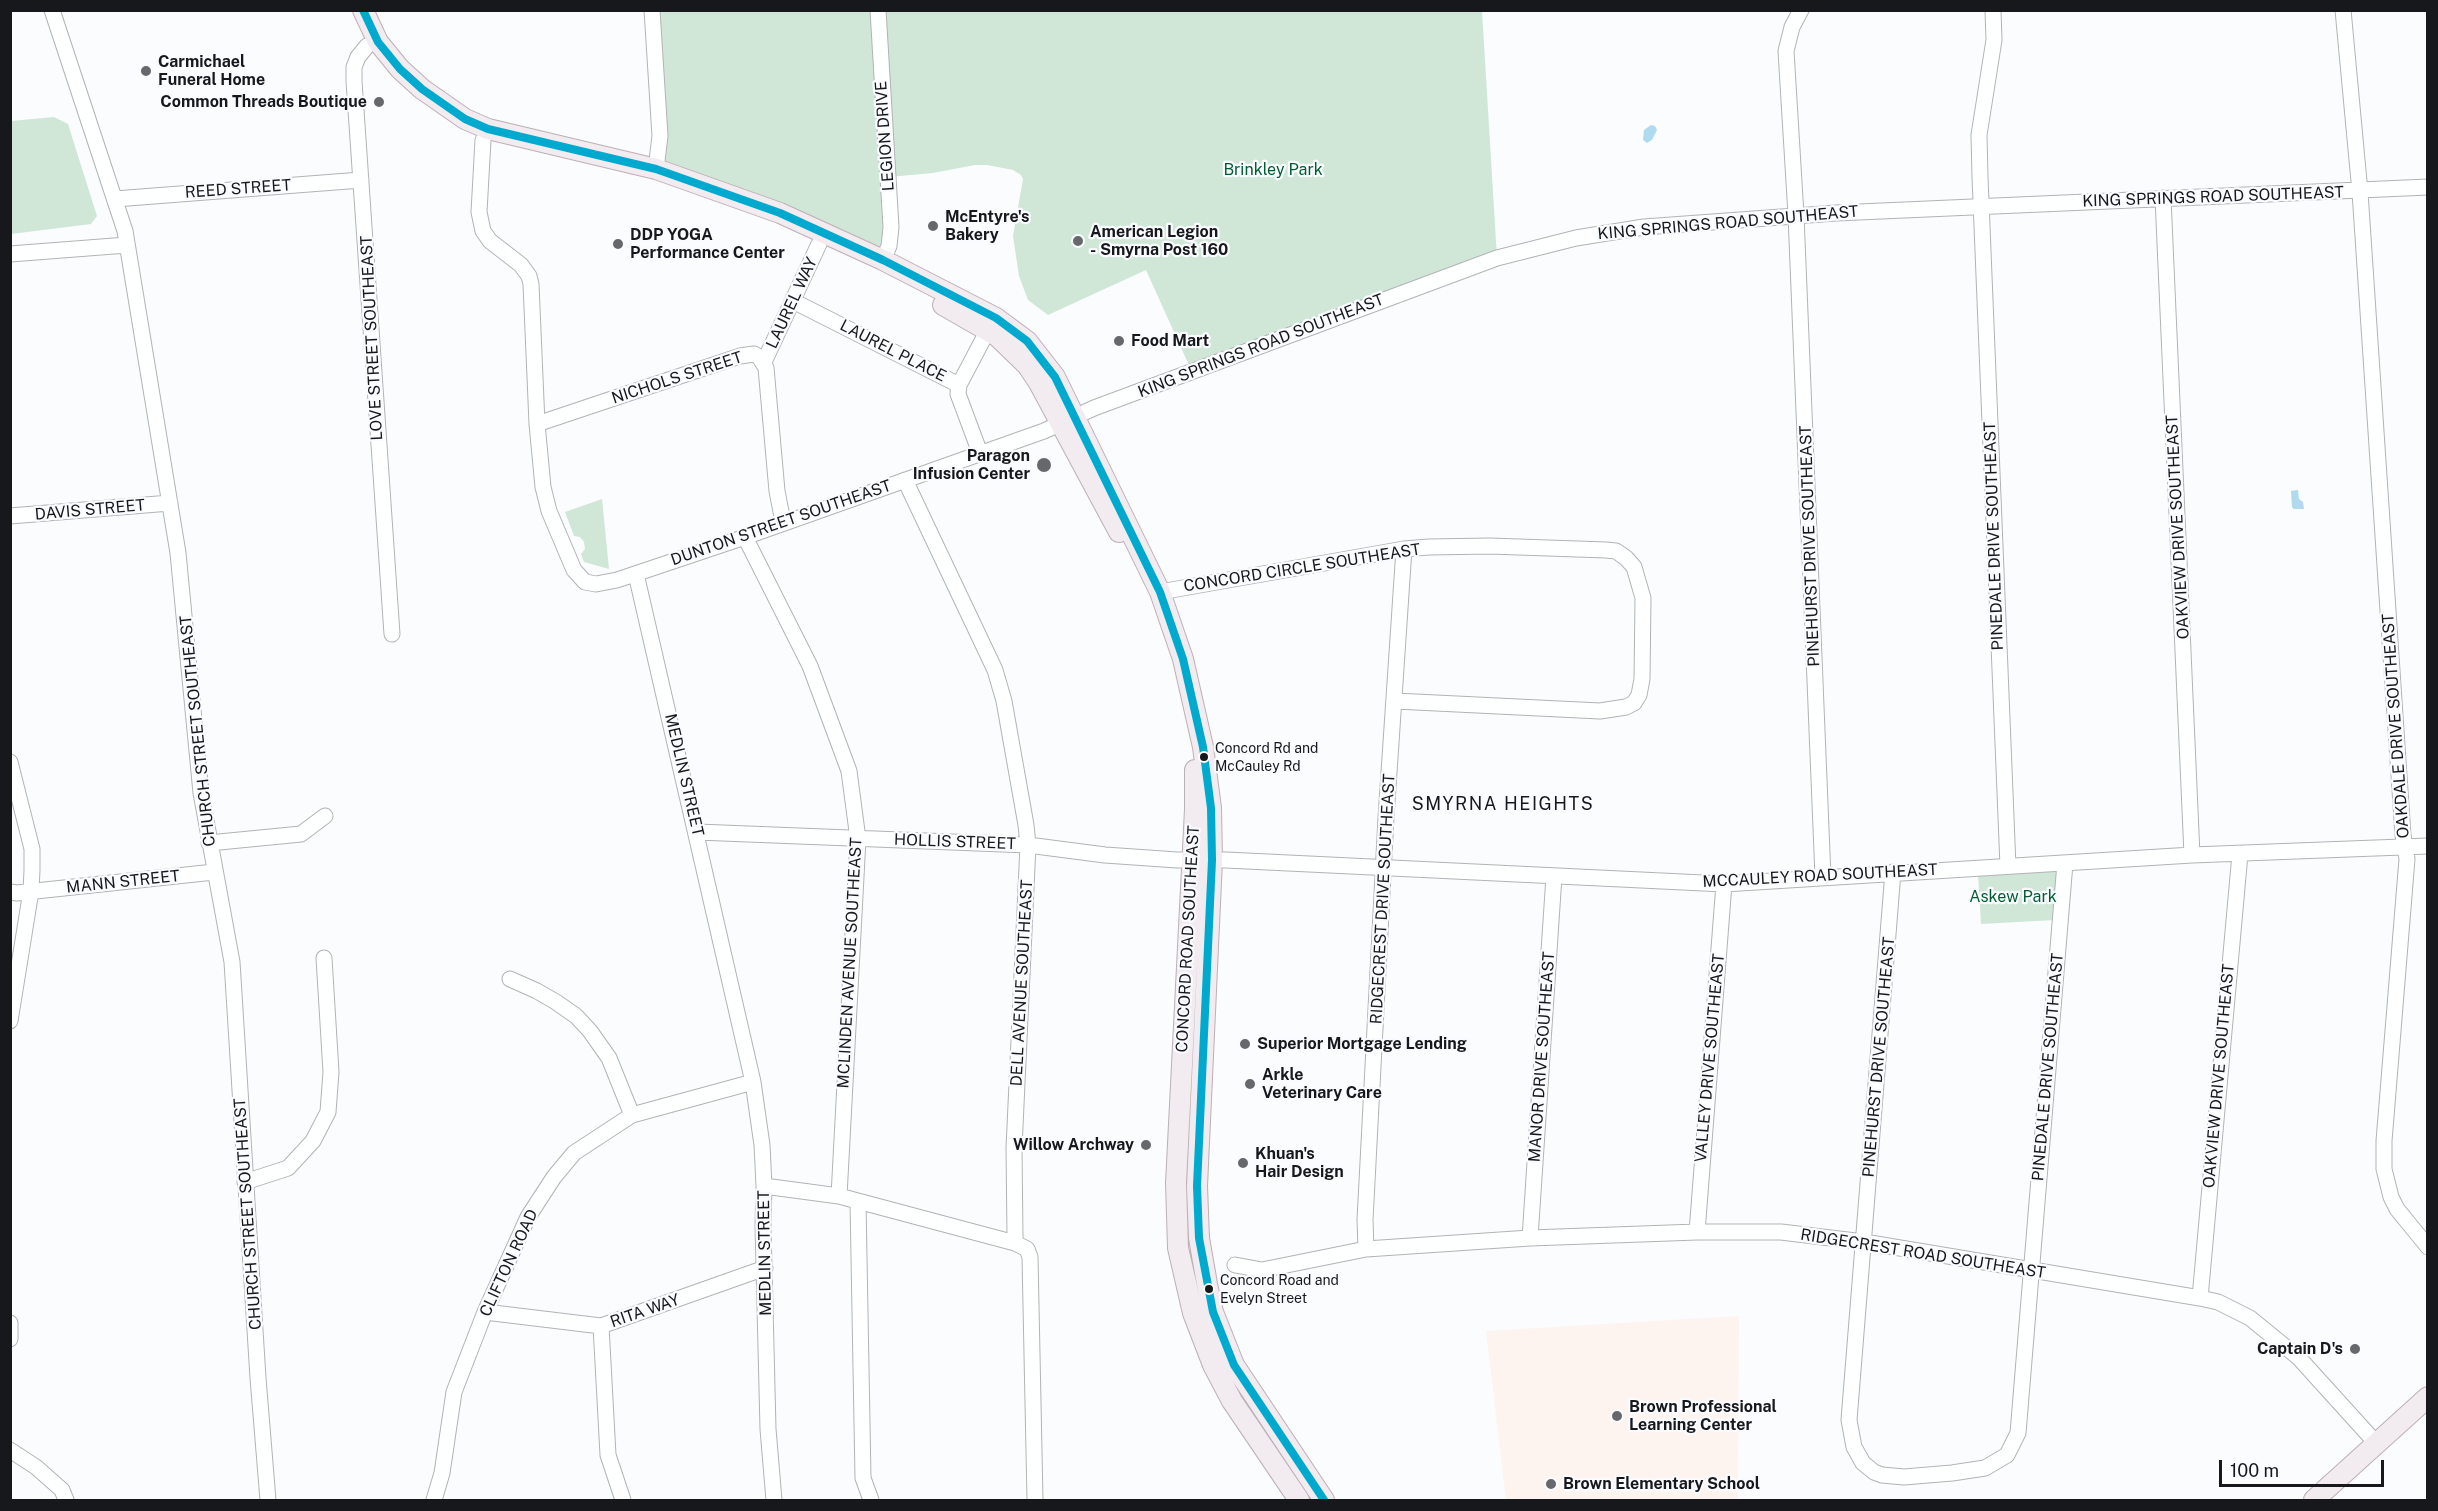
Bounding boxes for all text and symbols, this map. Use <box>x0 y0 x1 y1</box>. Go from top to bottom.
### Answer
place label: Carmichael Funeral Home <box>158 52 265 90</box>
marker: Carmichael Funeral Home <box>139 64 153 78</box>
street label: LEGION DRIVE <box>872 80 898 192</box>
place label: Common Threads Boutique <box>160 92 367 112</box>
marker: Common Threads Boutique <box>372 95 386 109</box>
park label: Brinkley Park <box>1223 160 1323 180</box>
street label: REED STREET <box>184 176 292 202</box>
street label: KING SPRINGS ROAD SOUTHEAST <box>2082 183 2344 211</box>
street label: KING SPRINGS ROAD SOUTHEAST <box>1597 202 1859 244</box>
place label: McEntyre's Bakery <box>945 207 1029 245</box>
marker: McEntyre's Bakery <box>926 219 940 233</box>
place label: American Legion - Smyrna Post 160 <box>1090 222 1228 260</box>
place label: DDP YOGA Performance Center <box>630 225 785 263</box>
marker: American Legion - Smyrna Post 160 <box>1071 234 1085 248</box>
street label: LOVE STREET SOUTHEAST <box>357 235 387 441</box>
marker: DDP YOGA Performance Center <box>611 237 625 251</box>
street label: LAUREL WAY <box>762 254 822 352</box>
street label: KING SPRINGS ROAD SOUTHEAST <box>1135 290 1387 402</box>
street label: LAUREL PLACE <box>837 316 949 386</box>
place label: Food Mart <box>1131 331 1209 351</box>
marker: Food Mart <box>1112 334 1126 348</box>
street label: NICHOLS STREET <box>609 348 745 408</box>
street label: OAKVIEW DRIVE SOUTHEAST <box>2163 414 2193 640</box>
street label: PINEDALE DRIVE SOUTHEAST <box>1980 421 2008 651</box>
street label: PINEHURST DRIVE SOUTHEAST <box>1796 425 1824 667</box>
place label: Paragon Infusion Center <box>913 446 1030 484</box>
marker: Paragon Infusion Center <box>1035 456 1053 474</box>
street label: DUNTON STREET SOUTHEAST <box>668 476 894 570</box>
street label: DAVIS STREET <box>34 496 146 524</box>
street label: CONCORD CIRCLE SOUTHEAST <box>1182 540 1422 596</box>
street label: OAKDALE DRIVE SOUTHEAST <box>2379 613 2413 839</box>
street label: CHURCH STREET SOUTHEAST <box>176 614 220 848</box>
street label: MEDLIN STREET <box>661 712 707 838</box>
place label: Concord Rd and McCauley Rd <box>1215 741 1318 774</box>
marker: Concord Rd and McCauley Rd <box>1198 751 1210 763</box>
street label: RIDGECREST DRIVE SOUTHEAST <box>1367 773 1399 1025</box>
district label: SMYRNA HEIGHTS <box>1412 793 1594 815</box>
street label: CONCORD ROAD SOUTHEAST <box>1172 825 1204 1053</box>
street label: HOLLIS STREET <box>894 830 1016 854</box>
street label: MCLINDEN AVENUE SOUTHEAST <box>834 837 866 1089</box>
street label: MCCAULEY ROAD SOUTHEAST <box>1702 860 1938 892</box>
street label: MANN STREET <box>65 866 181 898</box>
street label: DELL AVENUE SOUTHEAST <box>1007 879 1037 1087</box>
park label: Askew Park <box>1969 887 2057 907</box>
street label: PINEHURST DRIVE SOUTHEAST <box>1859 936 1899 1178</box>
street label: MANOR DRIVE SOUTHEAST <box>1525 951 1559 1163</box>
street label: PINEDALE DRIVE SOUTHEAST <box>2028 952 2068 1182</box>
street label: VALLEY DRIVE SOUTHEAST <box>1691 953 1729 1163</box>
street label: OAKVIEW DRIVE SOUTHEAST <box>2200 963 2238 1189</box>
place label: Superior Mortgage Lending <box>1257 1034 1467 1054</box>
marker: Superior Mortgage Lending <box>1238 1037 1252 1051</box>
place label: Arkle Veterinary Care <box>1262 1065 1382 1103</box>
marker: Arkle Veterinary Care <box>1243 1077 1257 1091</box>
street label: CHURCH STREET SOUTHEAST <box>230 1097 266 1331</box>
place label: Willow Archway <box>1013 1135 1134 1155</box>
marker: Willow Archway <box>1139 1138 1153 1152</box>
place label: Khuan's Hair Design <box>1255 1144 1344 1182</box>
marker: Khuan's Hair Design <box>1236 1156 1250 1170</box>
street label: MEDLIN STREET <box>754 1190 776 1316</box>
street label: CLIFTON ROAD <box>476 1206 542 1320</box>
street label: RIDGECREST ROAD SOUTHEAST <box>1799 1225 2047 1283</box>
place label: Concord Road and Evelyn Street <box>1220 1273 1339 1306</box>
marker: Concord Road and Evelyn Street <box>1203 1283 1215 1295</box>
street label: RITA WAY <box>608 1290 682 1332</box>
place label: Captain D's <box>2257 1339 2343 1359</box>
marker: Captain D's <box>2348 1342 2362 1356</box>
place label: Brown Professional Learning Center <box>1629 1397 1777 1435</box>
marker: Brown Professional Learning Center <box>1610 1409 1624 1423</box>
scale bar <box>2222 1448 2387 1486</box>
text: 100 m <box>2230 1460 2279 1481</box>
place label: Brown Elementary School <box>1563 1474 1760 1494</box>
marker: Brown Elementary School <box>1544 1477 1558 1491</box>

